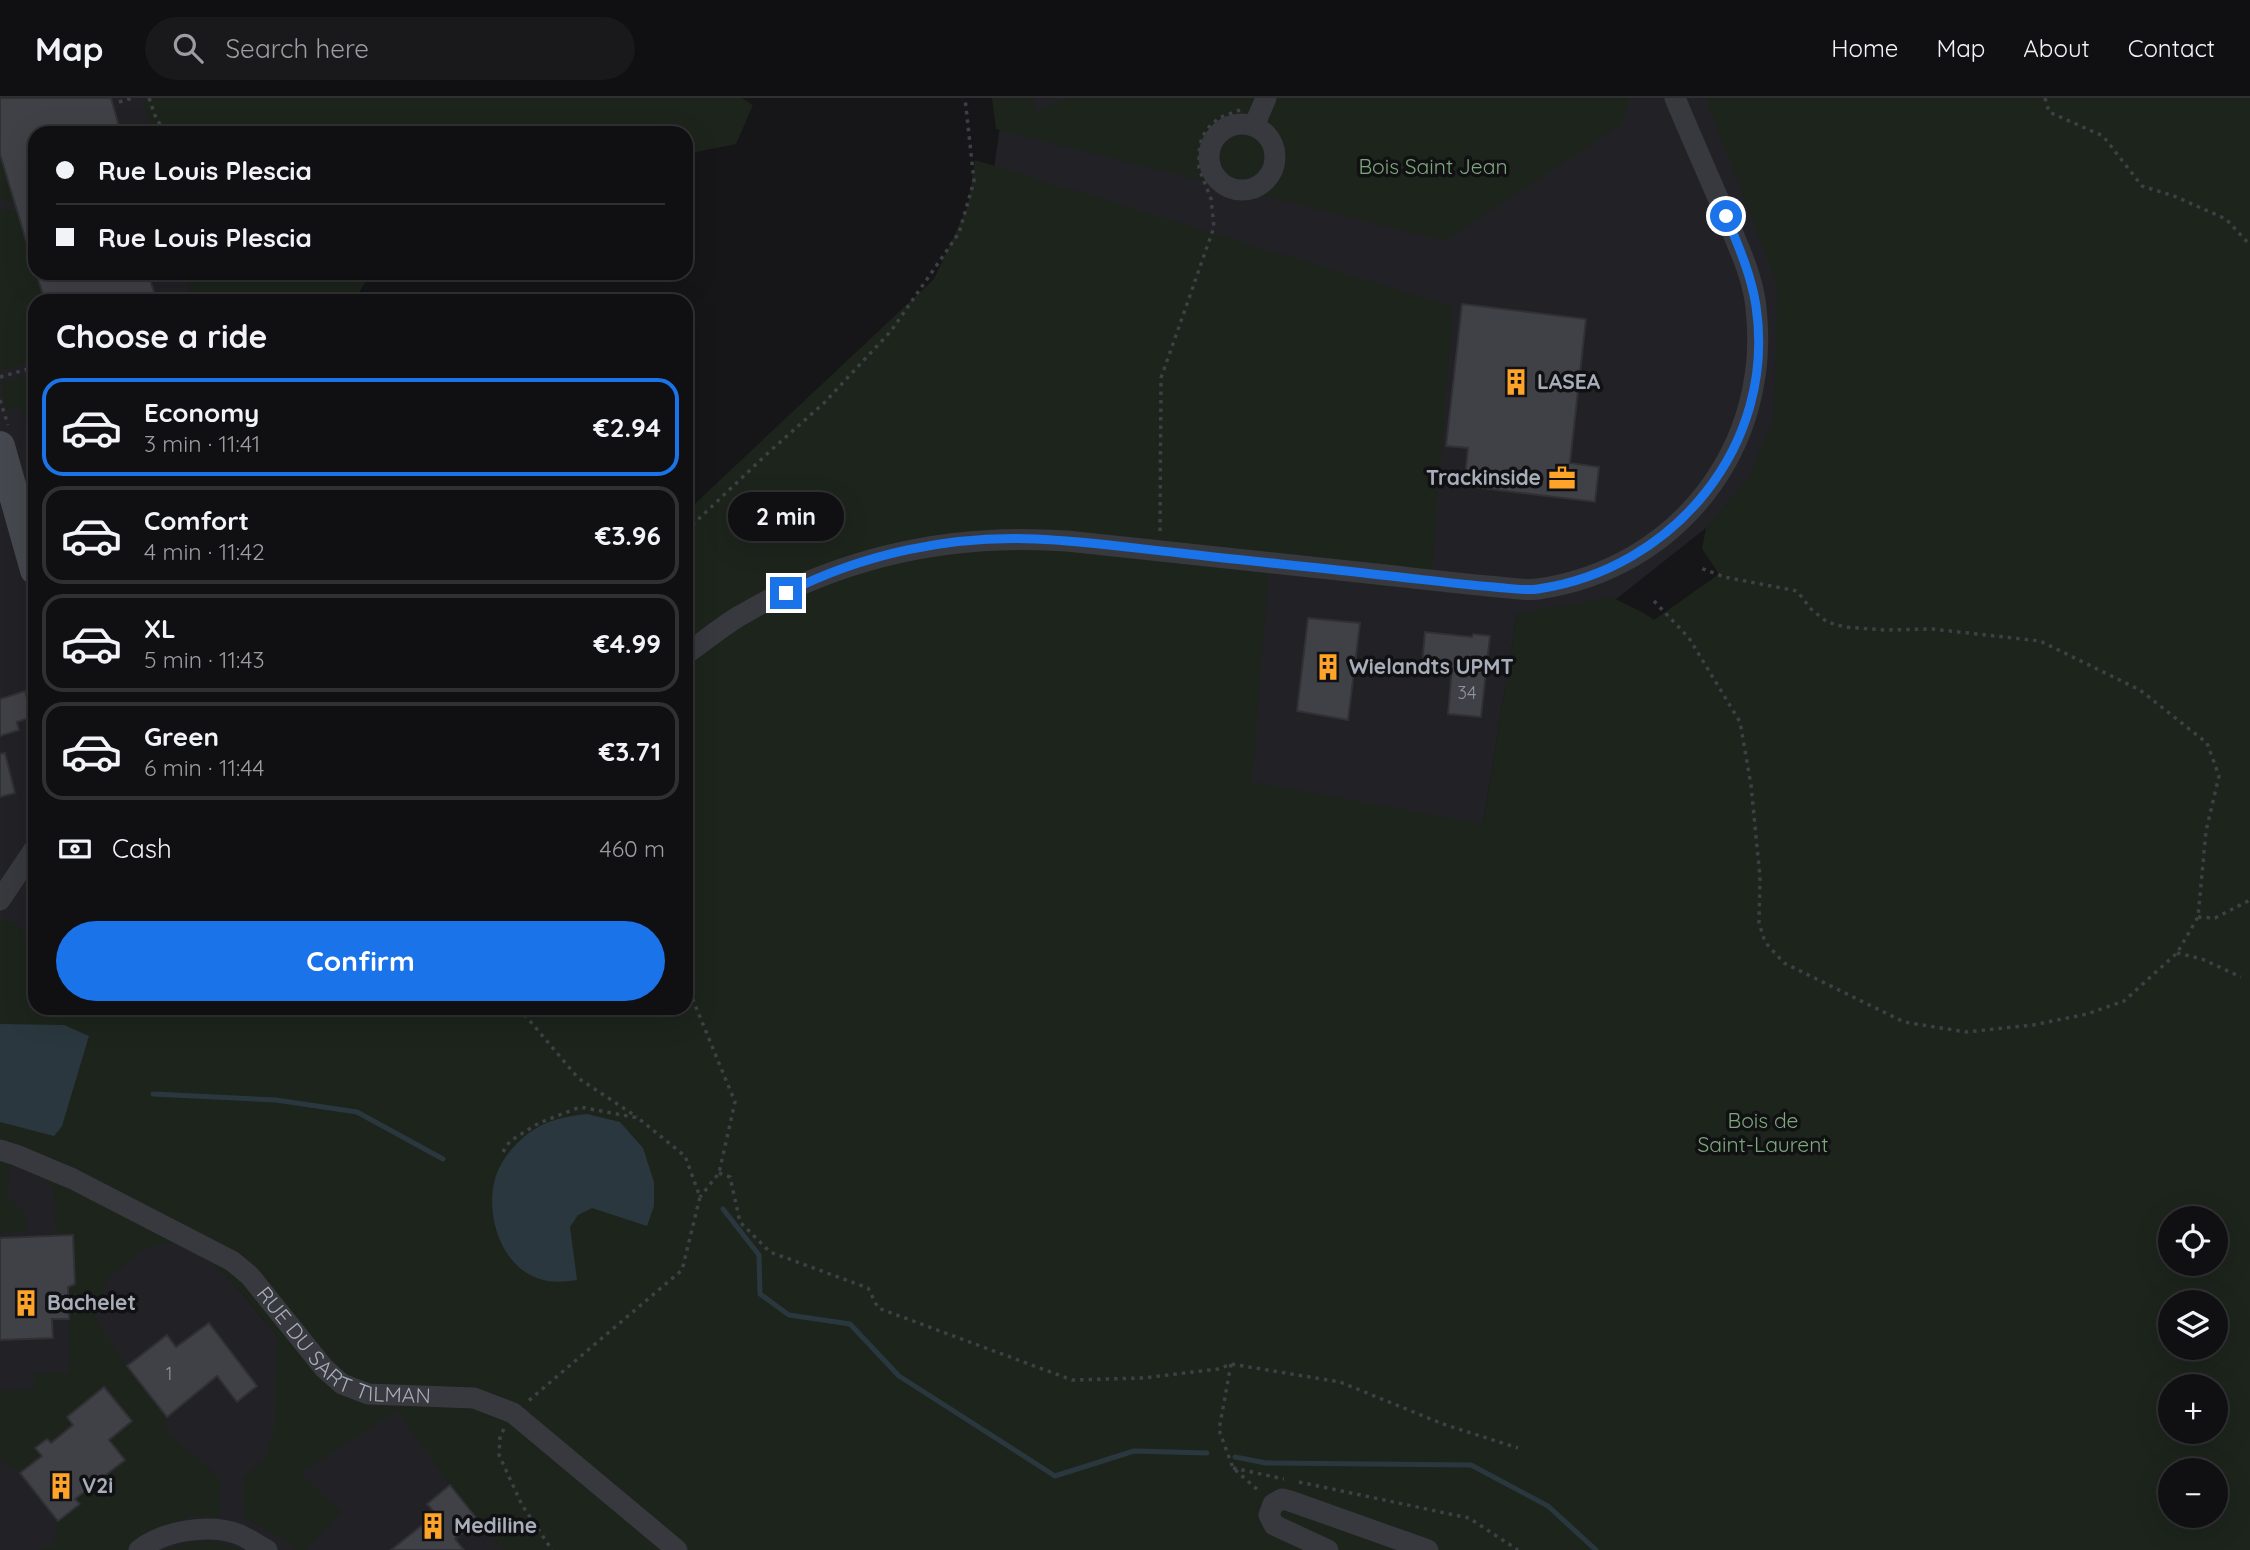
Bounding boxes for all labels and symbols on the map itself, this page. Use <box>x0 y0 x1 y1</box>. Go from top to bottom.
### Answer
park label: Bois Saint Jean <box>1358 153 1508 179</box>
route start <box>1710 200 1742 232</box>
building icon: LASEA <box>1501 367 1531 397</box>
place label: LASEA <box>1537 368 1601 394</box>
office icon: Trackinside <box>1547 463 1577 493</box>
place label: Trackinside <box>1426 464 1541 490</box>
callout: 2 min <box>728 491 844 540</box>
route end <box>770 577 802 609</box>
building icon: Wielandts UPMT <box>1313 652 1343 682</box>
place label: Wielandts UPMT <box>1349 653 1514 679</box>
house number: 34 <box>1458 681 1476 704</box>
park label: Bois de Saint-Laurent <box>1698 1107 1828 1157</box>
street label: RUE DU SART TILMAN <box>252 1281 431 1408</box>
building icon: Bachelet <box>11 1288 41 1318</box>
place label: Bachelet <box>47 1289 136 1315</box>
house number: 1 <box>166 1362 172 1385</box>
building icon: V2i <box>46 1471 76 1501</box>
place label: V2i <box>82 1472 113 1498</box>
building icon: Mediline <box>418 1511 448 1541</box>
place label: Mediline <box>454 1512 537 1538</box>

